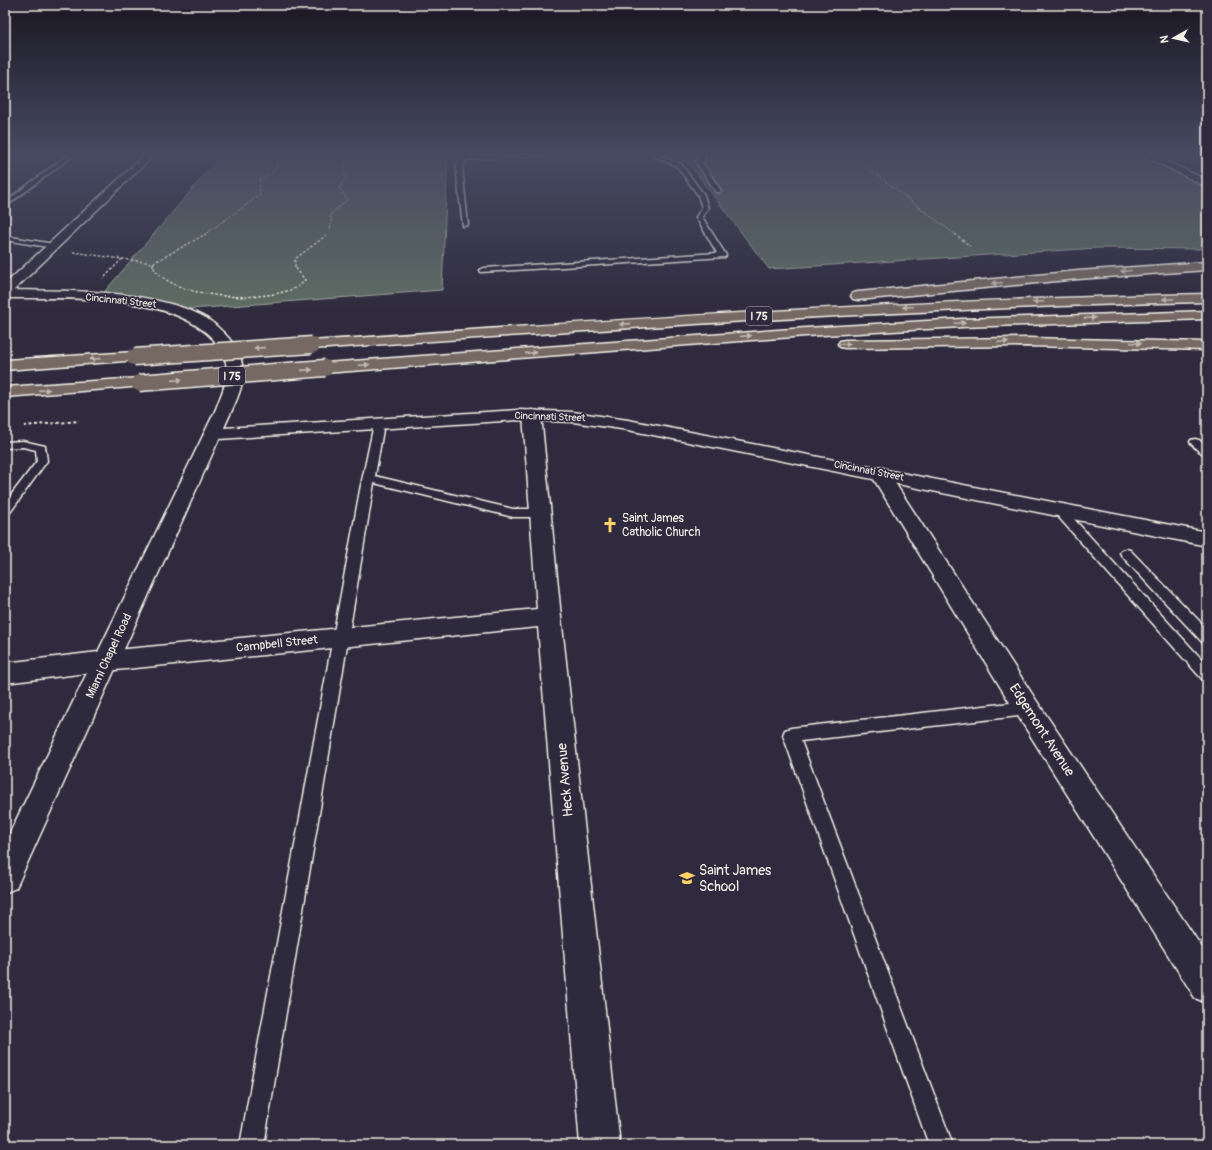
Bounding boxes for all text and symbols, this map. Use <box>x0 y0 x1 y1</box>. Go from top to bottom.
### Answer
north arrow <box>1154 18 1194 58</box>
text: N <box>1158 34 1172 44</box>
one-way arrow <box>1120 268 1132 275</box>
one-way arrow <box>991 279 1003 286</box>
street label: Cincinnati Street <box>85 291 158 311</box>
one-way arrow <box>1162 295 1174 302</box>
one-way arrow <box>1032 298 1044 305</box>
one-way arrow <box>902 304 914 311</box>
road number: I 75 <box>746 307 772 325</box>
one-way arrow <box>1084 315 1096 322</box>
one-way arrow <box>954 320 967 326</box>
one-way arrow <box>619 321 631 328</box>
one-way arrow <box>740 332 752 339</box>
one-way arrow <box>997 339 1010 345</box>
one-way arrow <box>1130 340 1142 347</box>
one-way arrow <box>839 341 852 347</box>
one-way arrow <box>253 345 265 352</box>
one-way arrow <box>525 349 537 356</box>
one-way arrow <box>89 356 101 363</box>
one-way arrow <box>358 362 370 369</box>
one-way arrow <box>301 366 313 373</box>
road number: I 75 <box>219 367 245 385</box>
one-way arrow <box>171 376 184 383</box>
one-way arrow <box>38 386 50 393</box>
street label: Cincinnati Street <box>514 410 587 424</box>
street label: Cincinnati Street <box>833 458 906 484</box>
place label: Saint James Catholic Church <box>622 511 701 540</box>
church icon: Saint James Catholic Church <box>601 516 619 534</box>
street label: Miami Chapel Road <box>83 611 135 701</box>
street label: Campbell Street <box>235 632 319 656</box>
street label: Edgemont Avenue <box>1006 680 1078 780</box>
street label: Heck Avenue <box>553 742 577 818</box>
place label: Saint James School <box>699 862 772 895</box>
school or university icon: Saint James School <box>678 869 696 887</box>

